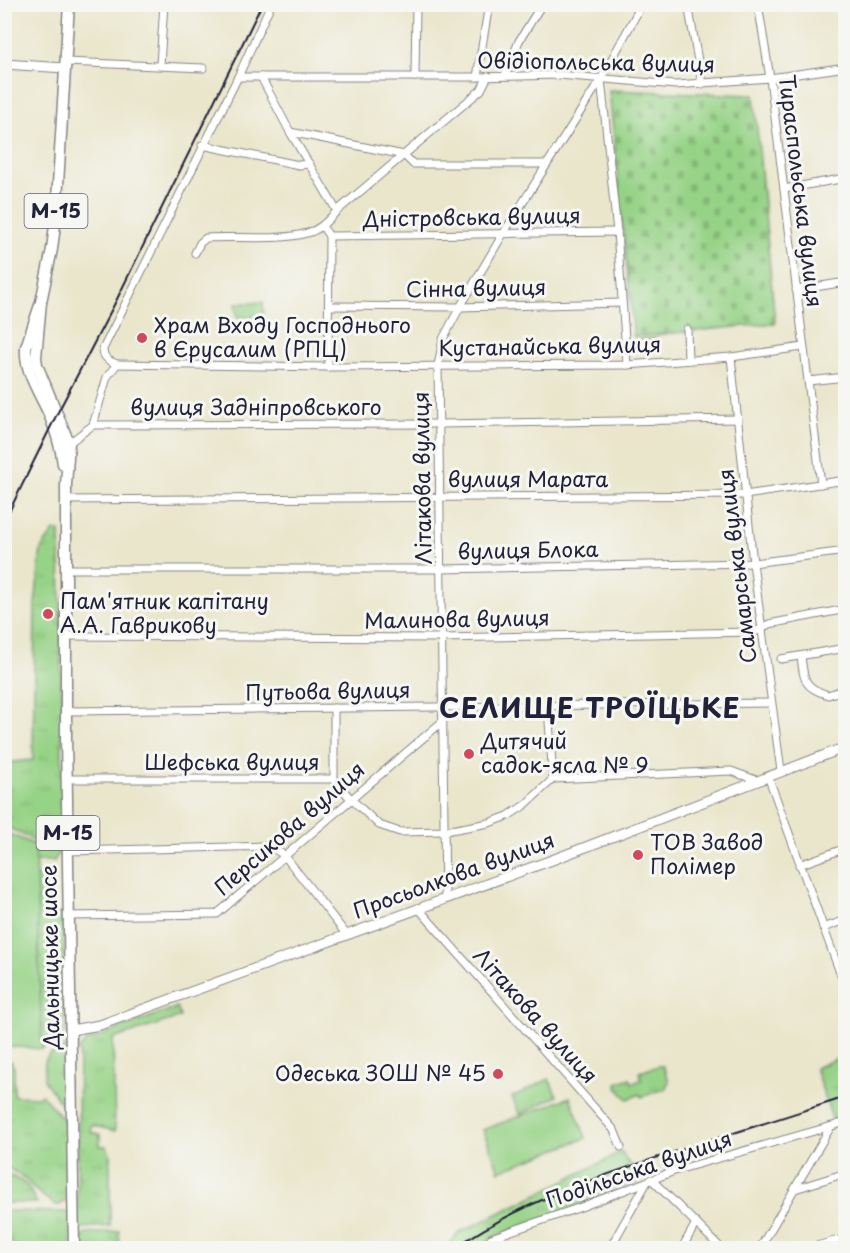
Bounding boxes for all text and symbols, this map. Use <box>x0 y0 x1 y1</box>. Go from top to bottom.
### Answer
street label: Овідіопольська вулиця <box>477 43 715 79</box>
street label: Тираспольська вулиця <box>772 73 832 309</box>
road number: М-15 <box>25 194 88 228</box>
street label: Дністровська вулиця <box>362 198 581 234</box>
street label: Сінна вулиця <box>406 270 546 304</box>
place label: Храм Входу Господнього в Єрусалим (РПЦ) <box>154 308 411 364</box>
street label: Кустанайська вулиця <box>438 327 662 363</box>
marker: Храм Входу Господнього в Єрусалим (РПЦ) <box>135 331 149 345</box>
street label: вулиця Задніпровського <box>130 390 382 422</box>
street label: Літакова вулиця <box>403 391 439 565</box>
street label: вулиця Марата <box>448 462 609 494</box>
street label: Самарська вулиця <box>708 467 764 665</box>
street label: вулиця Блока <box>457 532 599 566</box>
place label: Пам'ятник капітану А.А. Гаврикову <box>60 584 269 640</box>
street label: Малинова вулиця <box>364 600 550 636</box>
marker: Пам'ятник капітану А.А. Гаврикову <box>41 607 55 621</box>
street label: Путьова вулиця <box>245 673 411 707</box>
district label: СЕЛИЩЕ ТРОЇЦЬКЕ <box>439 686 741 727</box>
place label: Дитячий садок-ясла № 9 <box>480 724 649 780</box>
street label: Шефська вулиця <box>145 745 320 777</box>
marker: Дитячий садок-ясла № 9 <box>462 747 476 761</box>
street label: Персикова вулиця <box>206 753 371 902</box>
road number: М-15 <box>36 816 100 850</box>
street label: Просьолкова вулиця <box>348 823 559 926</box>
place label: ТОВ Завод Полімер <box>650 825 763 881</box>
marker: ТОВ Завод Полімер <box>631 848 645 862</box>
street label: Дальницьке шосе <box>31 865 67 1051</box>
street label: Літакова вулиця <box>467 940 606 1090</box>
place label: Одеська ЗОШ № 45 <box>275 1056 486 1088</box>
marker: Одеська ЗОШ № 45 <box>491 1067 505 1081</box>
street label: Подільська вулиця <box>541 1121 736 1215</box>

